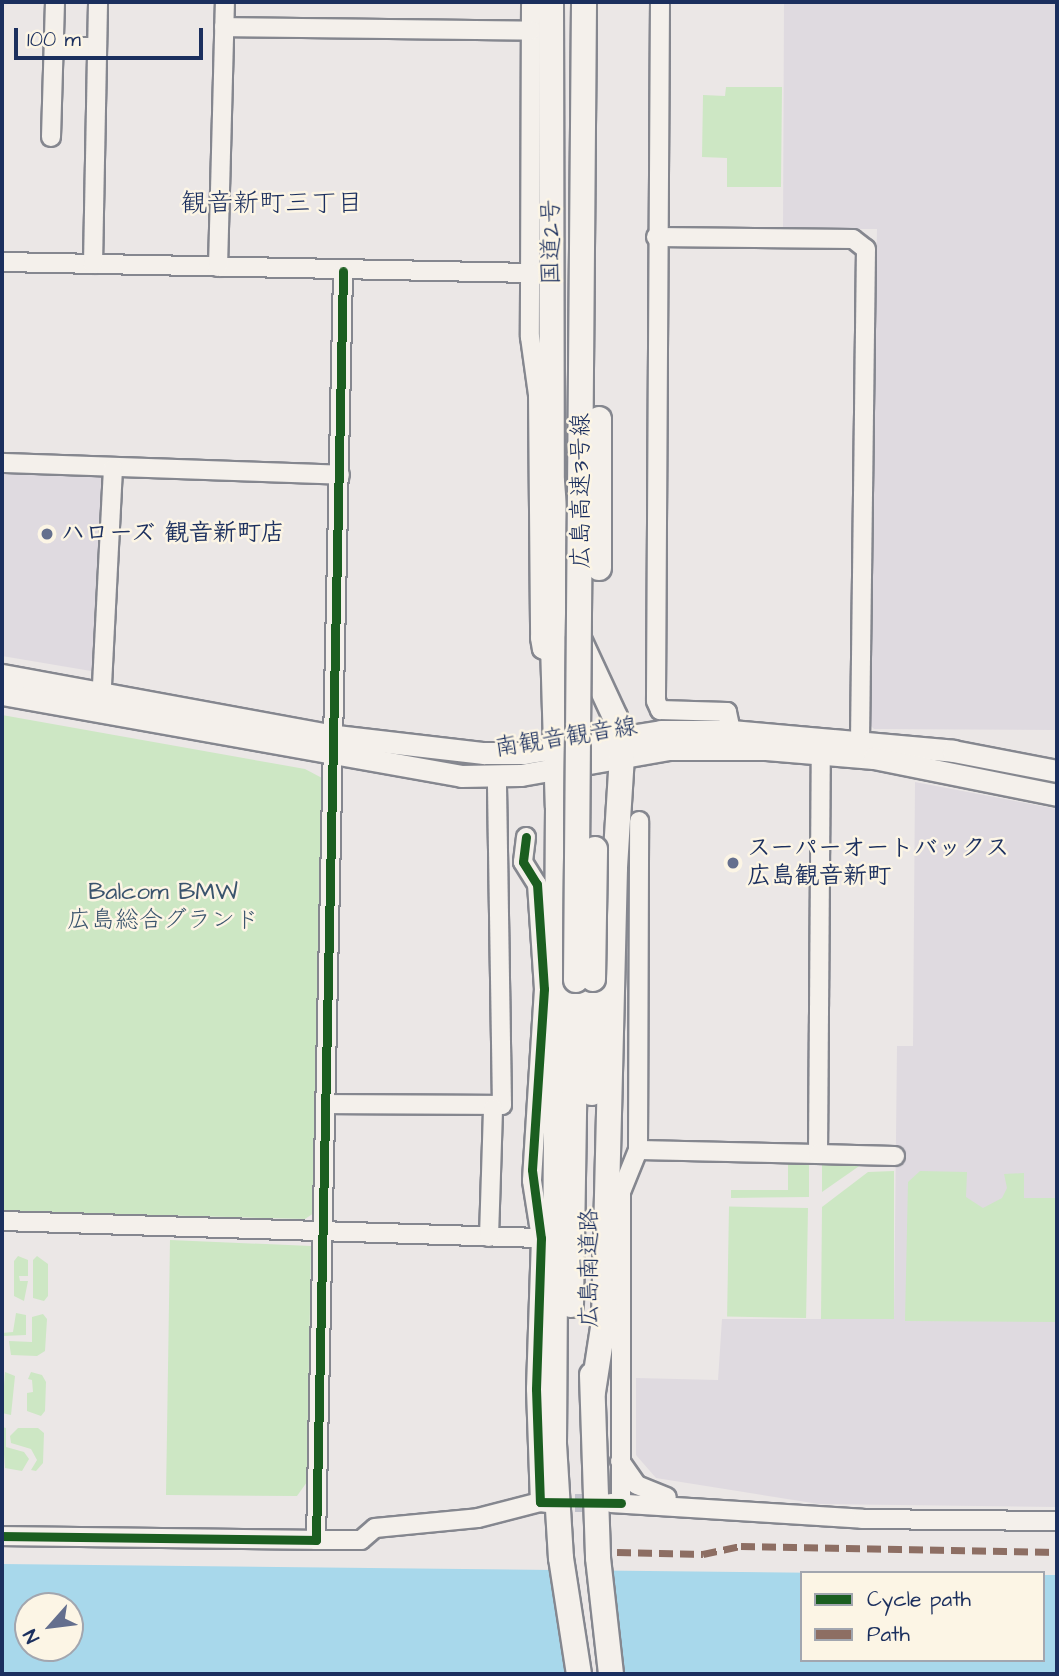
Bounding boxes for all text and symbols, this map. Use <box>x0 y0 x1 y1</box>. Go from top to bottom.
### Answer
scale bar <box>18 14 206 58</box>
text: 100 m <box>27 25 81 54</box>
district label: 観音新町三丁目 <box>181 188 363 220</box>
street label: 国道2号 <box>538 199 566 285</box>
street label: 広島高速3号線 <box>568 413 596 569</box>
place label: ハローズ 観音新町店 <box>61 520 287 548</box>
marker: ハローズ 観音新町店 <box>39 526 55 542</box>
street label: 南観音観音線 <box>493 713 639 763</box>
place label: スーパーオートバックス 広島観音新町 <box>747 835 1010 891</box>
marker: スーパーオートバックス 広島観音新町 <box>725 855 741 871</box>
park label: Balcom BMW 広島総合グランド <box>67 879 259 935</box>
street label: 広島南道路 <box>576 1208 604 1328</box>
legend <box>800 1571 1045 1662</box>
text: Cycle path <box>867 1585 971 1614</box>
north arrow <box>14 1592 84 1662</box>
text: Path <box>867 1620 910 1649</box>
text: N <box>17 1625 47 1648</box>

